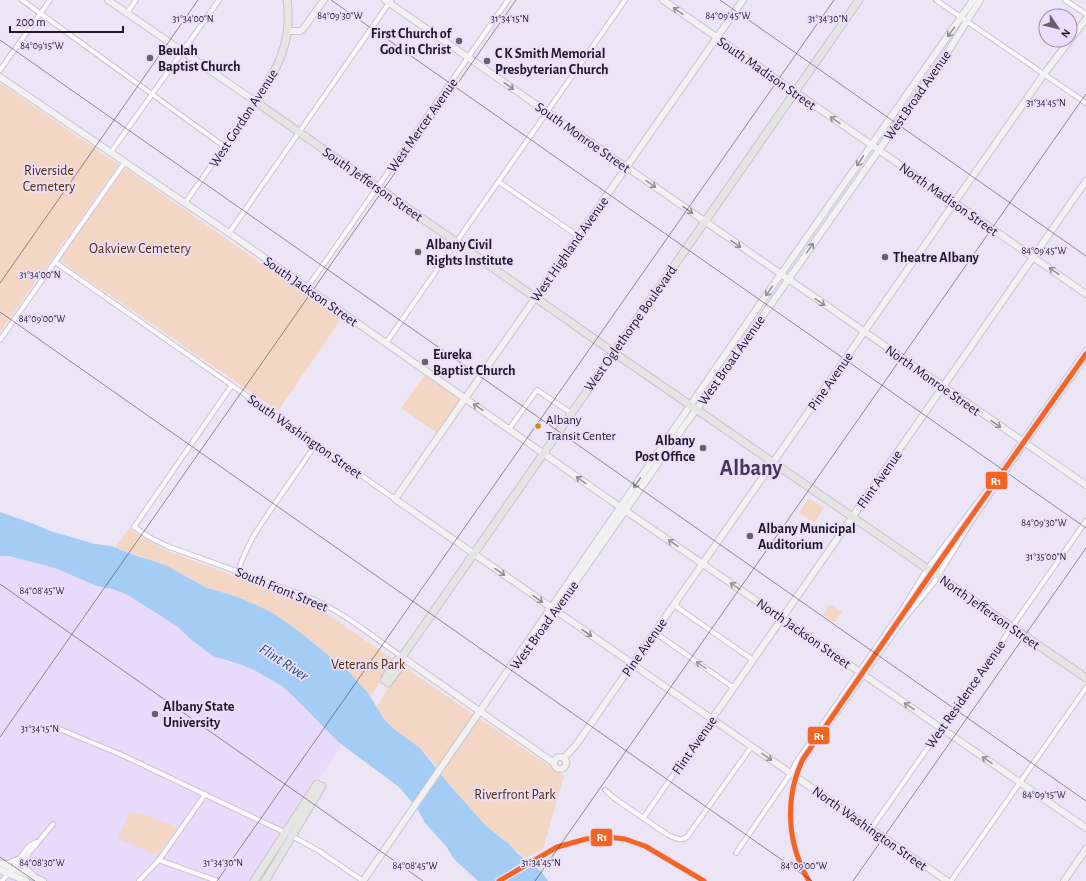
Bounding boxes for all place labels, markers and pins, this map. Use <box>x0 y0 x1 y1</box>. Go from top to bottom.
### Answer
place label: First Church of God in Christ <box>371 27 452 57</box>
marker: First Church of God in Christ <box>454 36 464 46</box>
place label: Beulah Baptist Church <box>158 44 240 74</box>
place label: C K Smith Memorial Presbyterian Church <box>495 47 609 77</box>
marker: Beulah Baptist Church <box>145 53 155 63</box>
marker: C K Smith Memorial Presbyterian Church <box>482 56 492 66</box>
place label: Albany Civil Rights Institute <box>426 238 513 268</box>
marker: Albany Civil Rights Institute <box>413 247 423 257</box>
place label: Theatre Albany <box>893 251 980 265</box>
marker: Theatre Albany <box>880 252 890 262</box>
place label: Eureka Baptist Church <box>433 348 515 378</box>
marker: Eureka Baptist Church <box>420 357 430 367</box>
place label: Albany Transit Center <box>546 414 617 443</box>
marker: Albany Transit Center <box>533 421 543 431</box>
place label: Albany Post Office <box>635 434 696 464</box>
marker: Albany Post Office <box>698 443 708 453</box>
place label: Albany Municipal Auditorium <box>758 522 856 552</box>
marker: Albany Municipal Auditorium <box>745 531 755 541</box>
place label: Albany State University <box>163 700 235 730</box>
marker: Albany State University <box>150 709 160 719</box>

